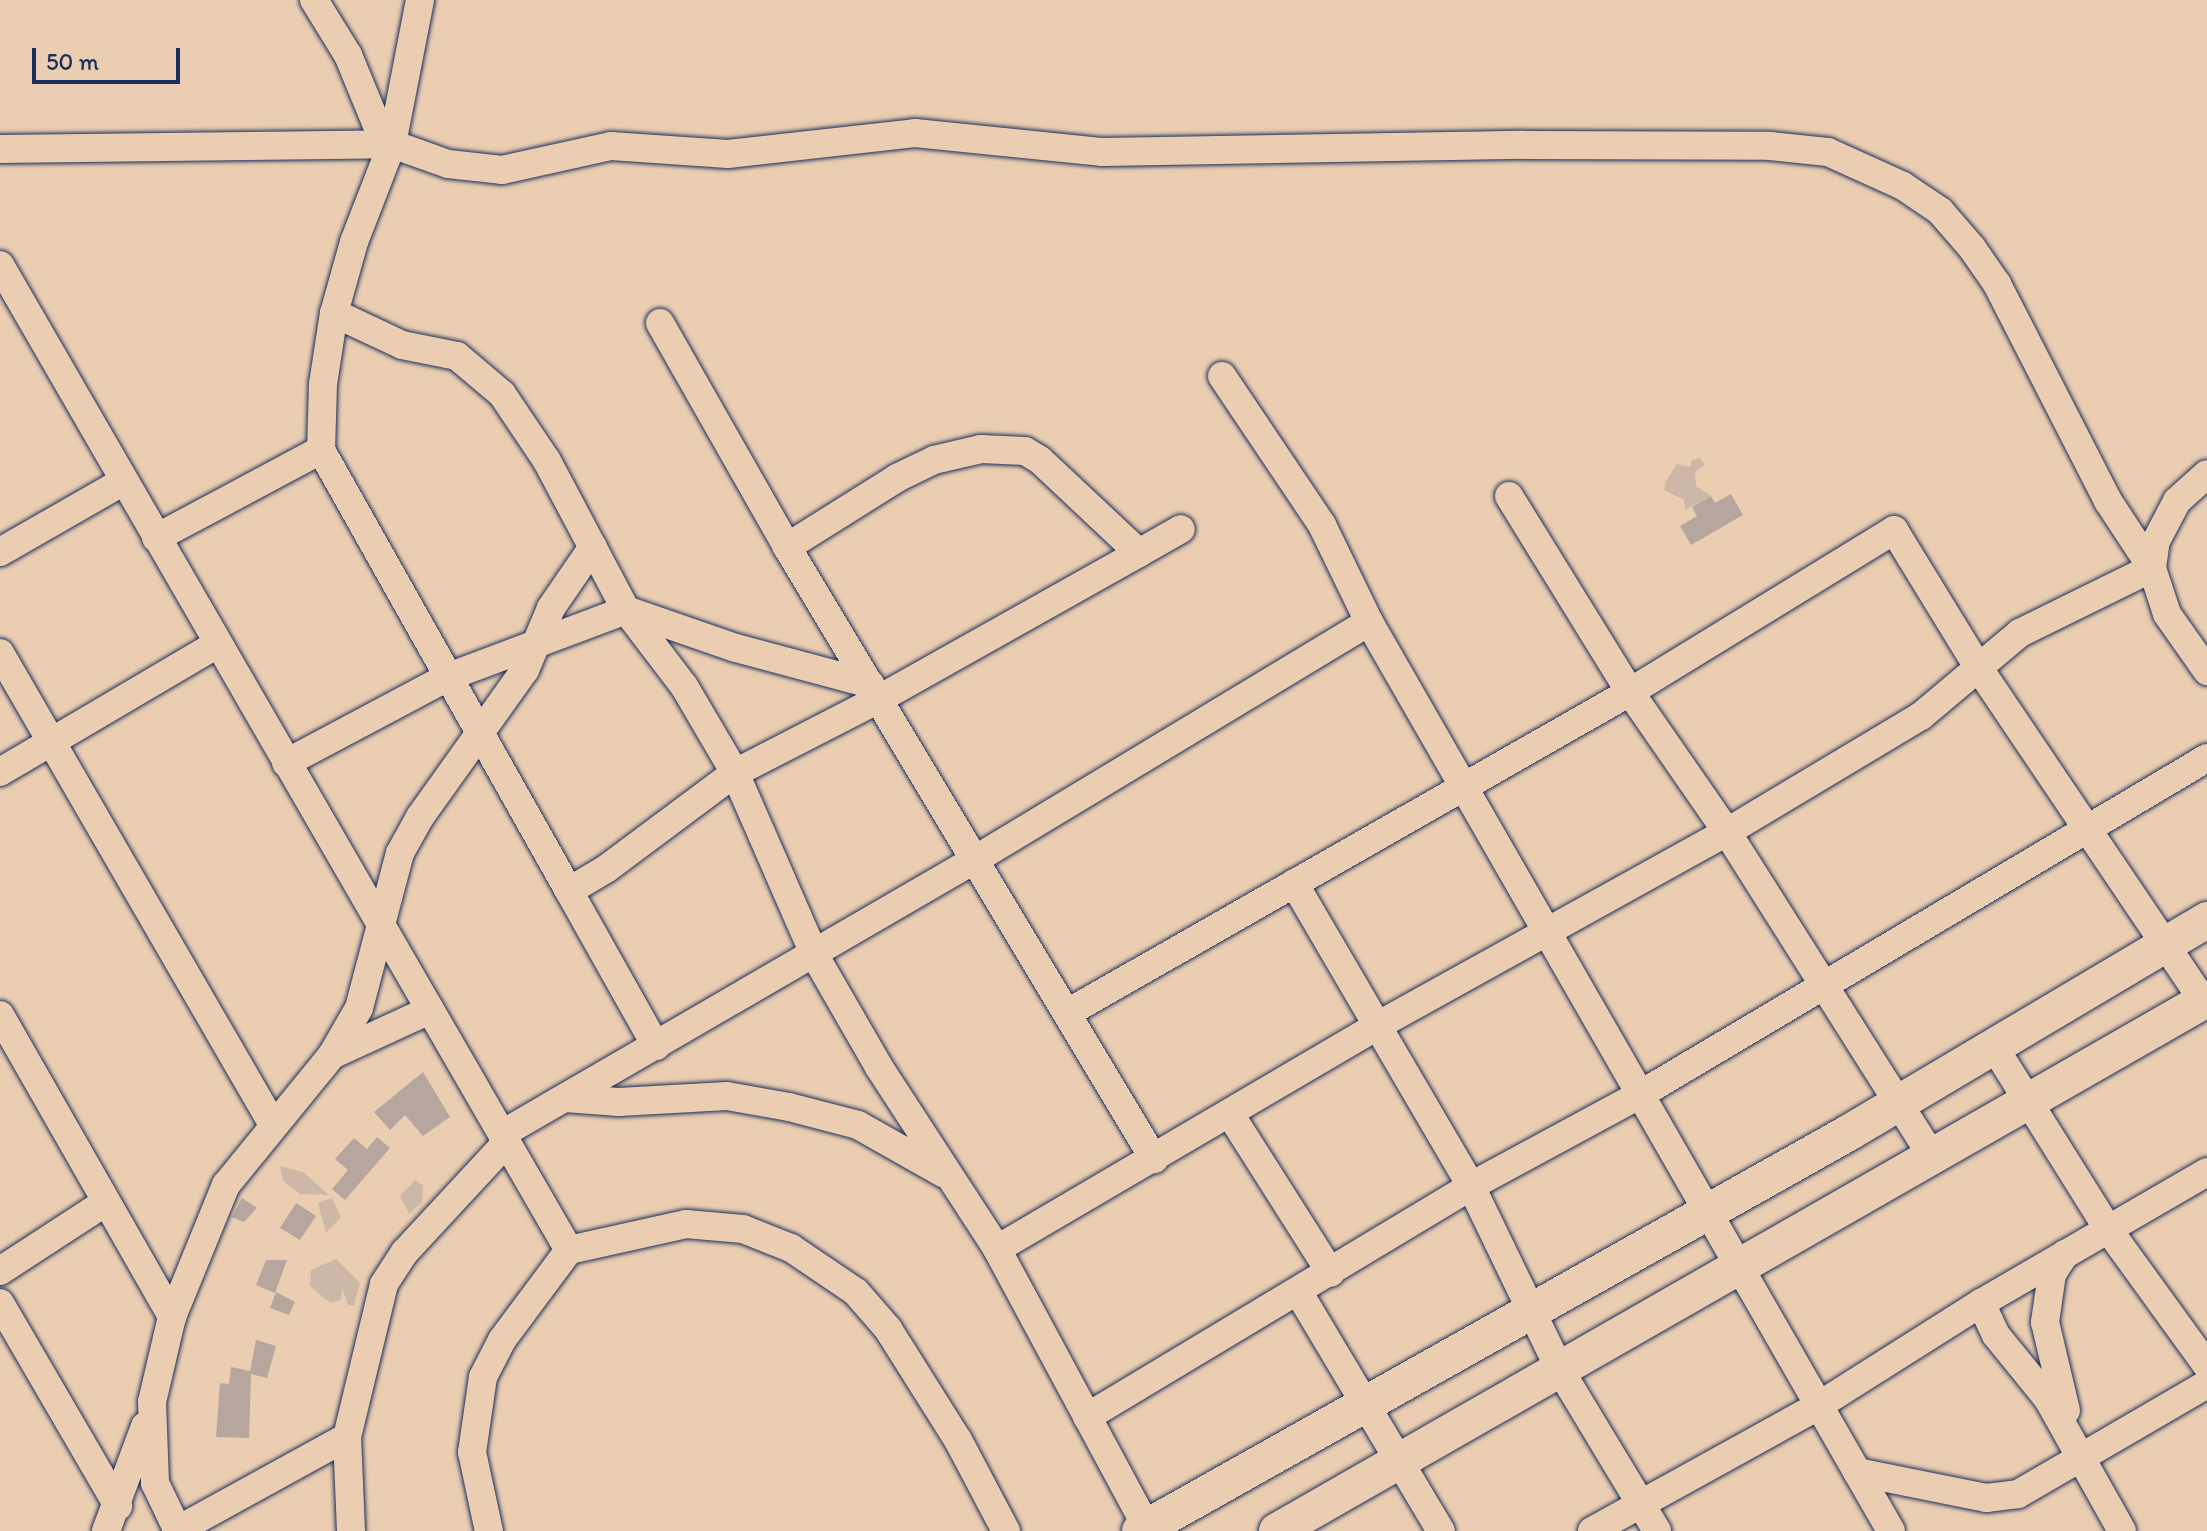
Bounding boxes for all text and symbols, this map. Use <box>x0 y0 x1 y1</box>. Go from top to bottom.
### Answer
scale bar <box>36 32 184 82</box>
text: 50 m <box>46 47 99 76</box>

